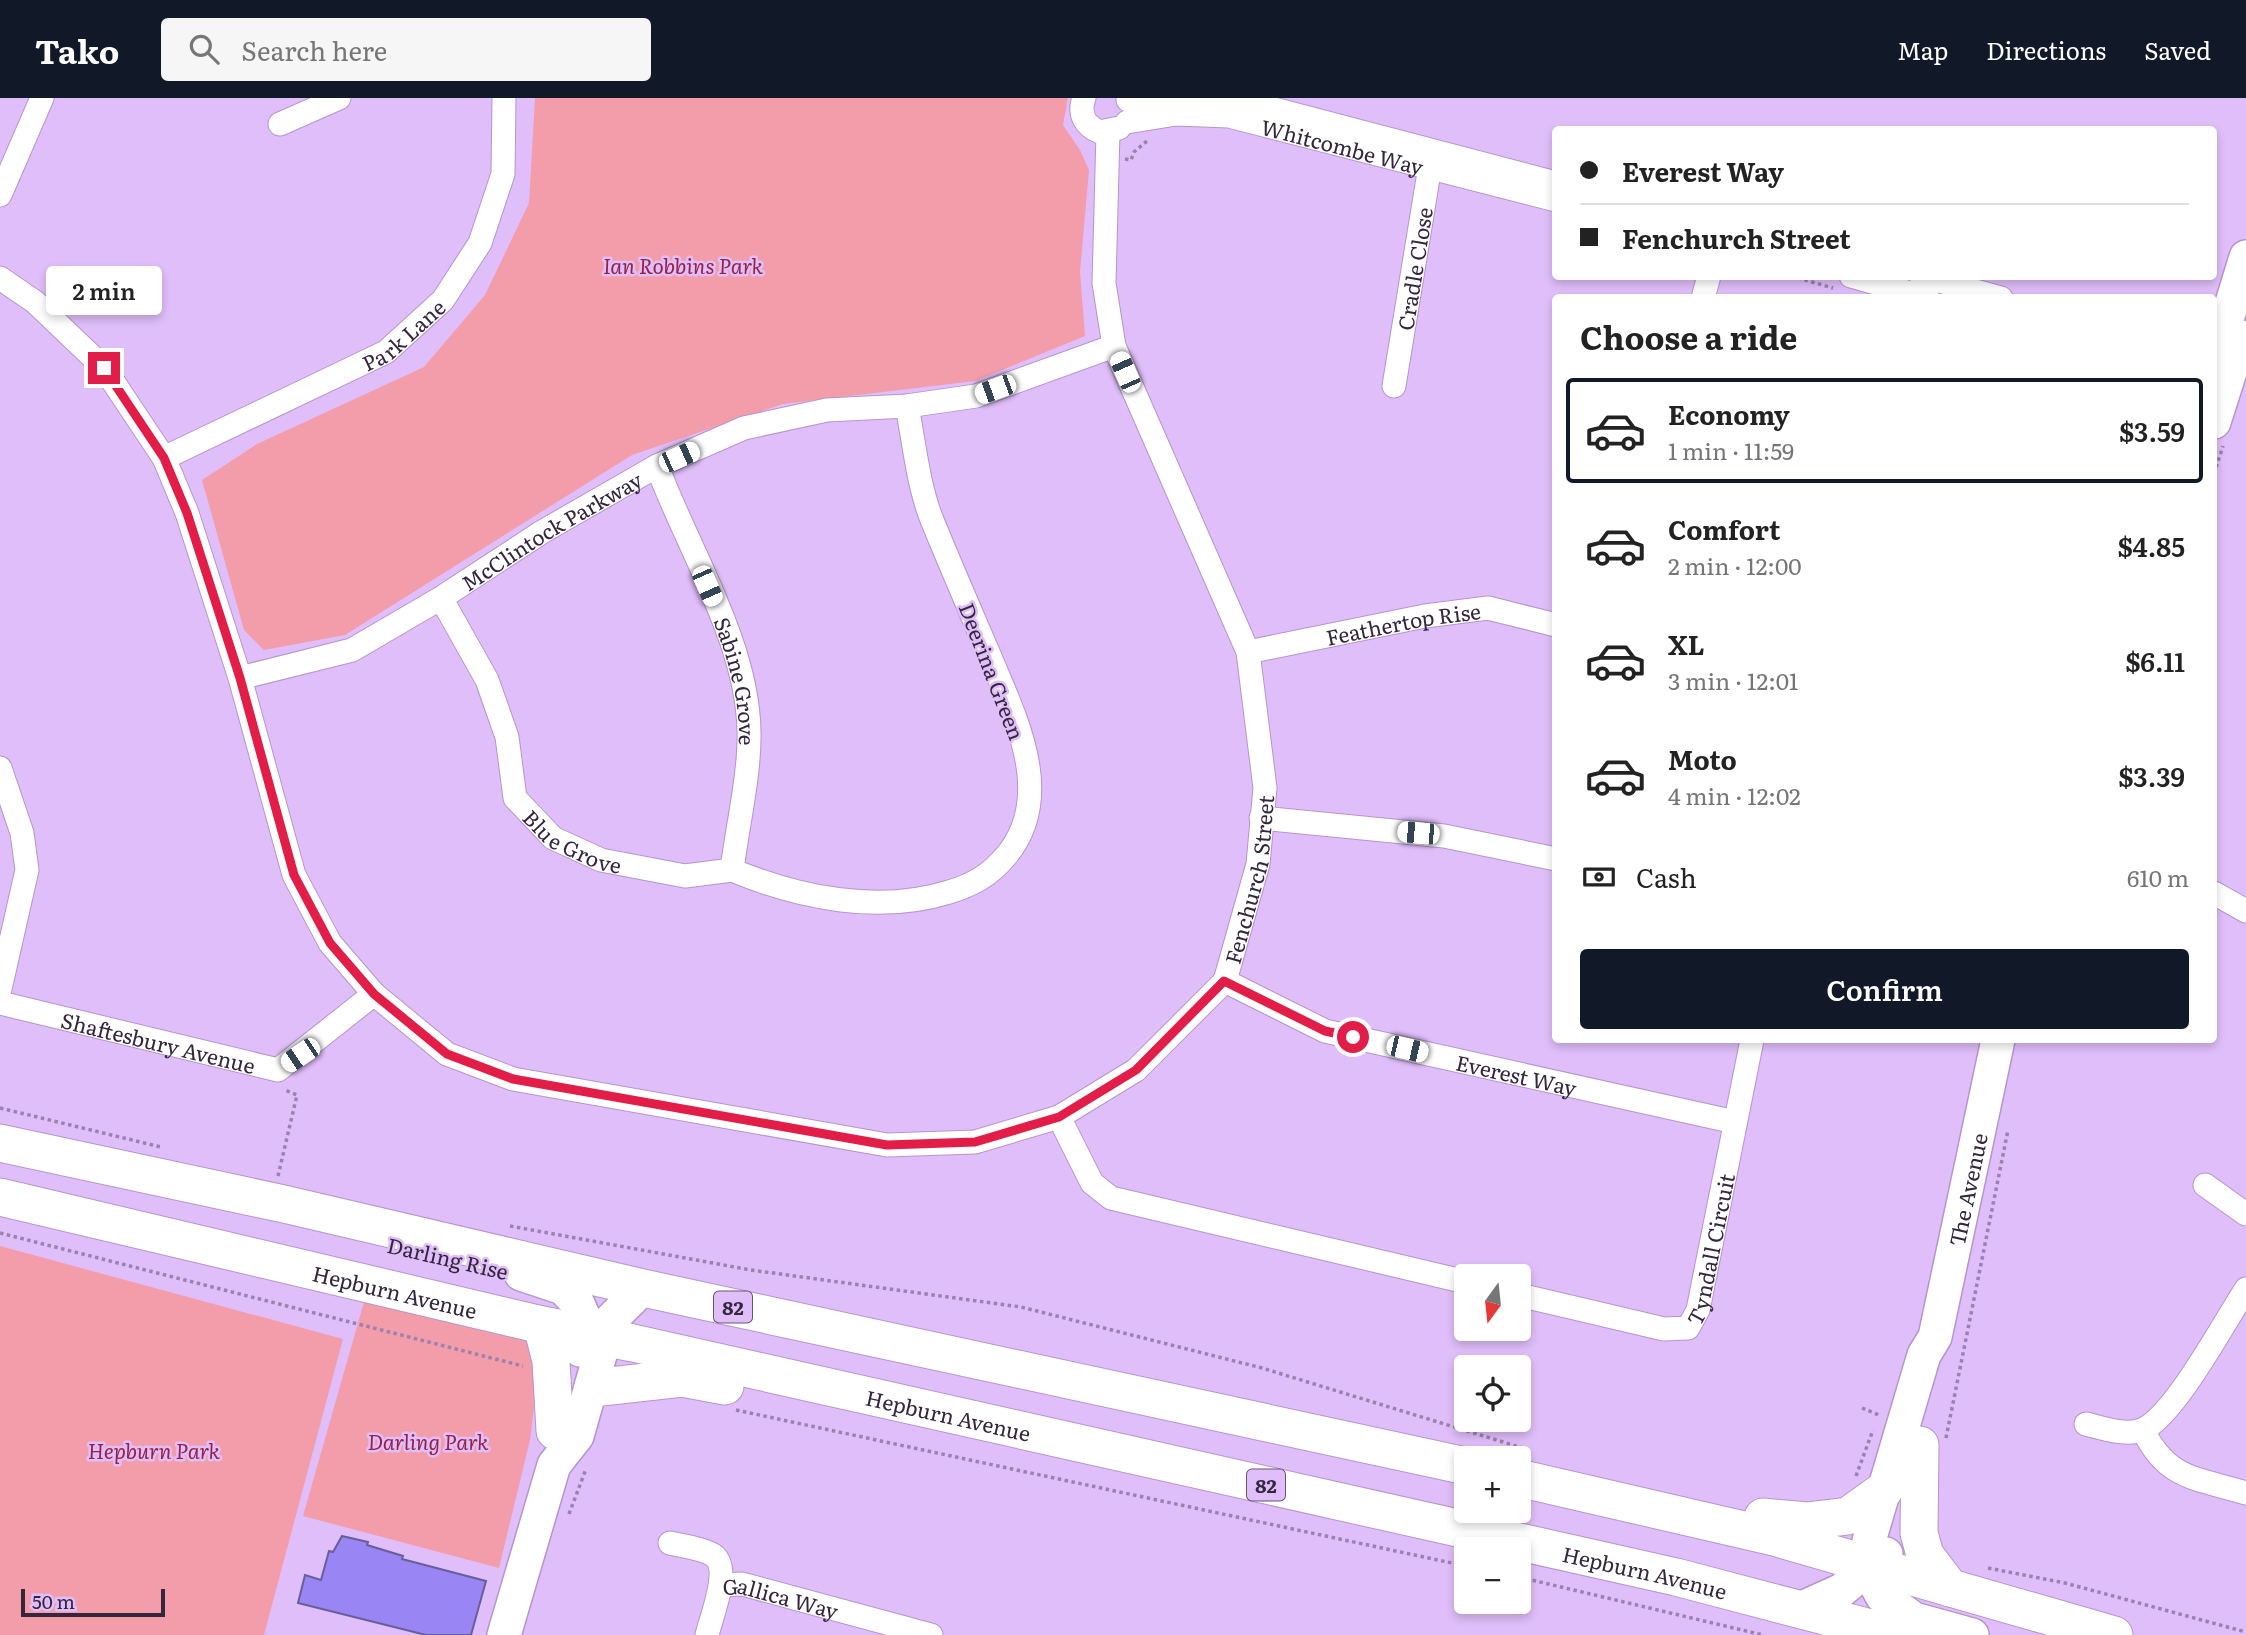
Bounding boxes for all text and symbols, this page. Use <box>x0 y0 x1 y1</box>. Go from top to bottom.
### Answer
search box <box>161 18 651 81</box>
text: Tako <box>35 25 119 74</box>
icon: search <box>185 30 223 68</box>
text: Search here <box>241 30 387 69</box>
text: Map <box>1897 32 1948 67</box>
text: Directions <box>1986 32 2106 67</box>
text: Saved <box>2144 32 2211 67</box>
street label: Whitcombe Way <box>1258 109 1428 181</box>
text: Everest Way <box>1622 151 1784 190</box>
street label: Cradle Close <box>1388 205 1439 332</box>
text: Fenchurch Street <box>1622 218 1851 257</box>
park label: Ian Robbins Park <box>603 249 764 280</box>
callout: 2 min <box>46 266 162 316</box>
text: 2 min <box>72 273 136 307</box>
street label: Park Lane <box>356 291 451 377</box>
text: Choose a ride <box>1580 312 1797 360</box>
car <box>1107 349 1144 395</box>
route end <box>88 352 120 384</box>
car <box>972 372 1019 406</box>
text: Economy <box>1668 394 1790 433</box>
icon: car <box>1584 399 1647 462</box>
text: $3.59 <box>2119 411 2185 450</box>
text: 1 min · 11:59 <box>1668 433 1794 467</box>
car <box>656 439 703 475</box>
street label: McClintock Parkway <box>454 462 648 597</box>
text: Comfort <box>1668 509 1780 548</box>
icon: car <box>1584 514 1647 577</box>
text: $4.85 <box>2118 526 2185 565</box>
text: 2 min · 12:00 <box>1668 548 1802 582</box>
car <box>689 563 726 609</box>
street label: Feathertop Rise <box>1323 594 1482 651</box>
street label: Deerina Green <box>953 598 1033 744</box>
street label: Sabine Grove <box>708 612 765 746</box>
text: XL <box>1668 624 1705 663</box>
icon: car <box>1584 629 1647 692</box>
text: $6.11 <box>2125 641 2185 680</box>
text: 3 min · 12:01 <box>1668 663 1798 697</box>
text: Moto <box>1668 739 1737 778</box>
icon: car <box>1584 744 1647 807</box>
text: $3.39 <box>2118 756 2185 795</box>
text: 4 min · 12:02 <box>1668 778 1801 812</box>
street label: Fenchurch Street <box>1215 793 1280 967</box>
street label: Blue Grove <box>517 801 624 879</box>
car <box>1397 821 1440 845</box>
text: Cash <box>1636 857 1697 896</box>
icon: cash <box>1580 858 1618 896</box>
text: 610 m <box>2127 860 2189 894</box>
button: Confirm <box>1580 949 2189 1029</box>
street label: Shaftesbury Avenue <box>58 1003 259 1080</box>
route start <box>1337 1021 1369 1053</box>
car <box>1385 1034 1430 1064</box>
car <box>277 1035 324 1075</box>
street label: Everest Way <box>1453 1045 1581 1102</box>
street label: The Avenue <box>1939 1130 1993 1249</box>
street label: Tyndall Circuit <box>1677 1170 1741 1330</box>
street label: Darling Rise <box>385 1228 512 1286</box>
street label: Hepburn Avenue <box>310 1256 481 1325</box>
north arrow <box>1454 1264 1531 1340</box>
map controls <box>1454 1264 1531 1614</box>
road number: 82 <box>714 1292 752 1322</box>
button: locate <box>1454 1355 1531 1432</box>
street label: Hepburn Avenue <box>863 1380 1034 1447</box>
park label: Darling Park <box>367 1425 489 1456</box>
park label: Hepburn Park <box>88 1434 221 1465</box>
button: + <box>1454 1446 1531 1523</box>
road number: 82 <box>1247 1470 1285 1500</box>
button: − <box>1454 1537 1531 1614</box>
street label: Hepburn Avenue <box>1560 1537 1731 1605</box>
street label: Gallica Way <box>722 1568 843 1625</box>
scale bar <box>21 1586 164 1618</box>
text: 50 m <box>32 1587 75 1615</box>

